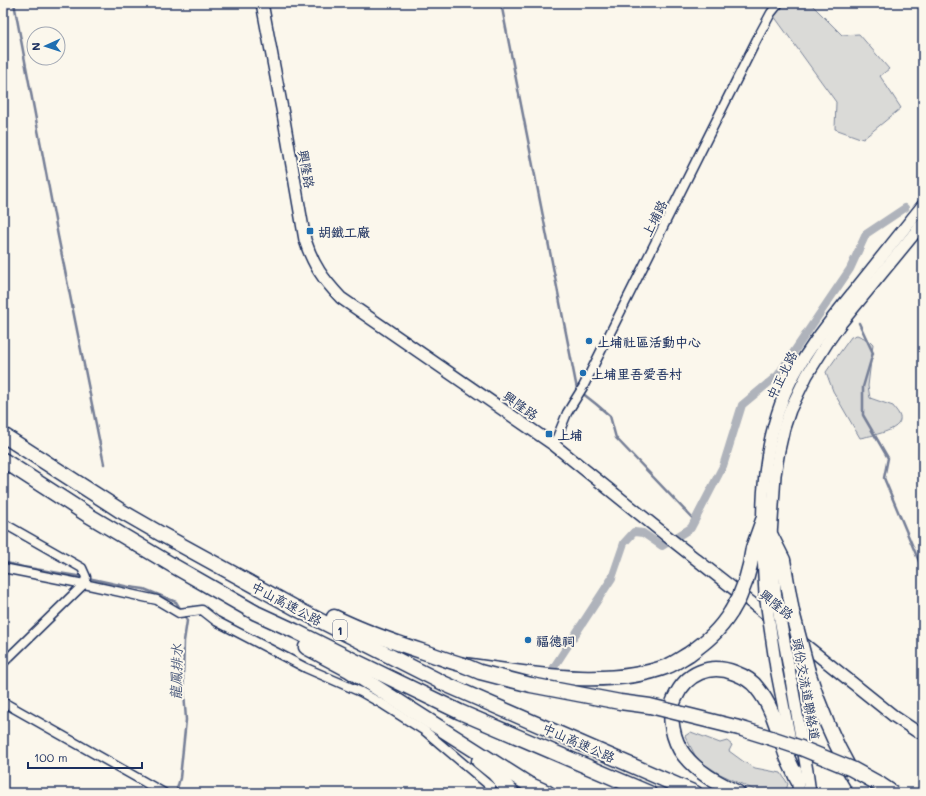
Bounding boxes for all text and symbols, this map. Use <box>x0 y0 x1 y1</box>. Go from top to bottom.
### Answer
north arrow <box>26 26 66 66</box>
text: N <box>28 42 43 51</box>
street label: 興隆路 <box>295 148 319 190</box>
street label: 上埔路 <box>638 197 670 239</box>
place label: 胡鐵工廠 <box>318 223 370 240</box>
marker: 胡鐵工廠 <box>305 226 315 236</box>
place label: 上埔社區活動中心 <box>597 333 701 350</box>
marker: 上埔社區活動中心 <box>584 336 594 346</box>
street label: 中正北路 <box>762 348 800 402</box>
place label: 上埔里吾愛吾村 <box>591 365 682 382</box>
marker: 上埔里吾愛吾村 <box>578 368 588 378</box>
street label: 興隆路 <box>500 387 542 423</box>
place label: 上埔 <box>557 426 583 443</box>
marker: 上埔 <box>544 429 554 439</box>
street label: 中山高速公路 <box>249 577 325 629</box>
street label: 興隆路 <box>756 585 798 623</box>
road number: 1 <box>333 620 347 640</box>
place label: 福德祠 <box>536 632 575 649</box>
marker: 福德祠 <box>523 635 533 645</box>
street label: 頭份交流道聯絡道 <box>790 636 824 742</box>
water label: 龍鳳排水 <box>166 643 186 700</box>
street label: 中山高速公路 <box>540 718 618 766</box>
scale bar <box>28 744 142 770</box>
text: 100 m <box>34 749 68 765</box>

